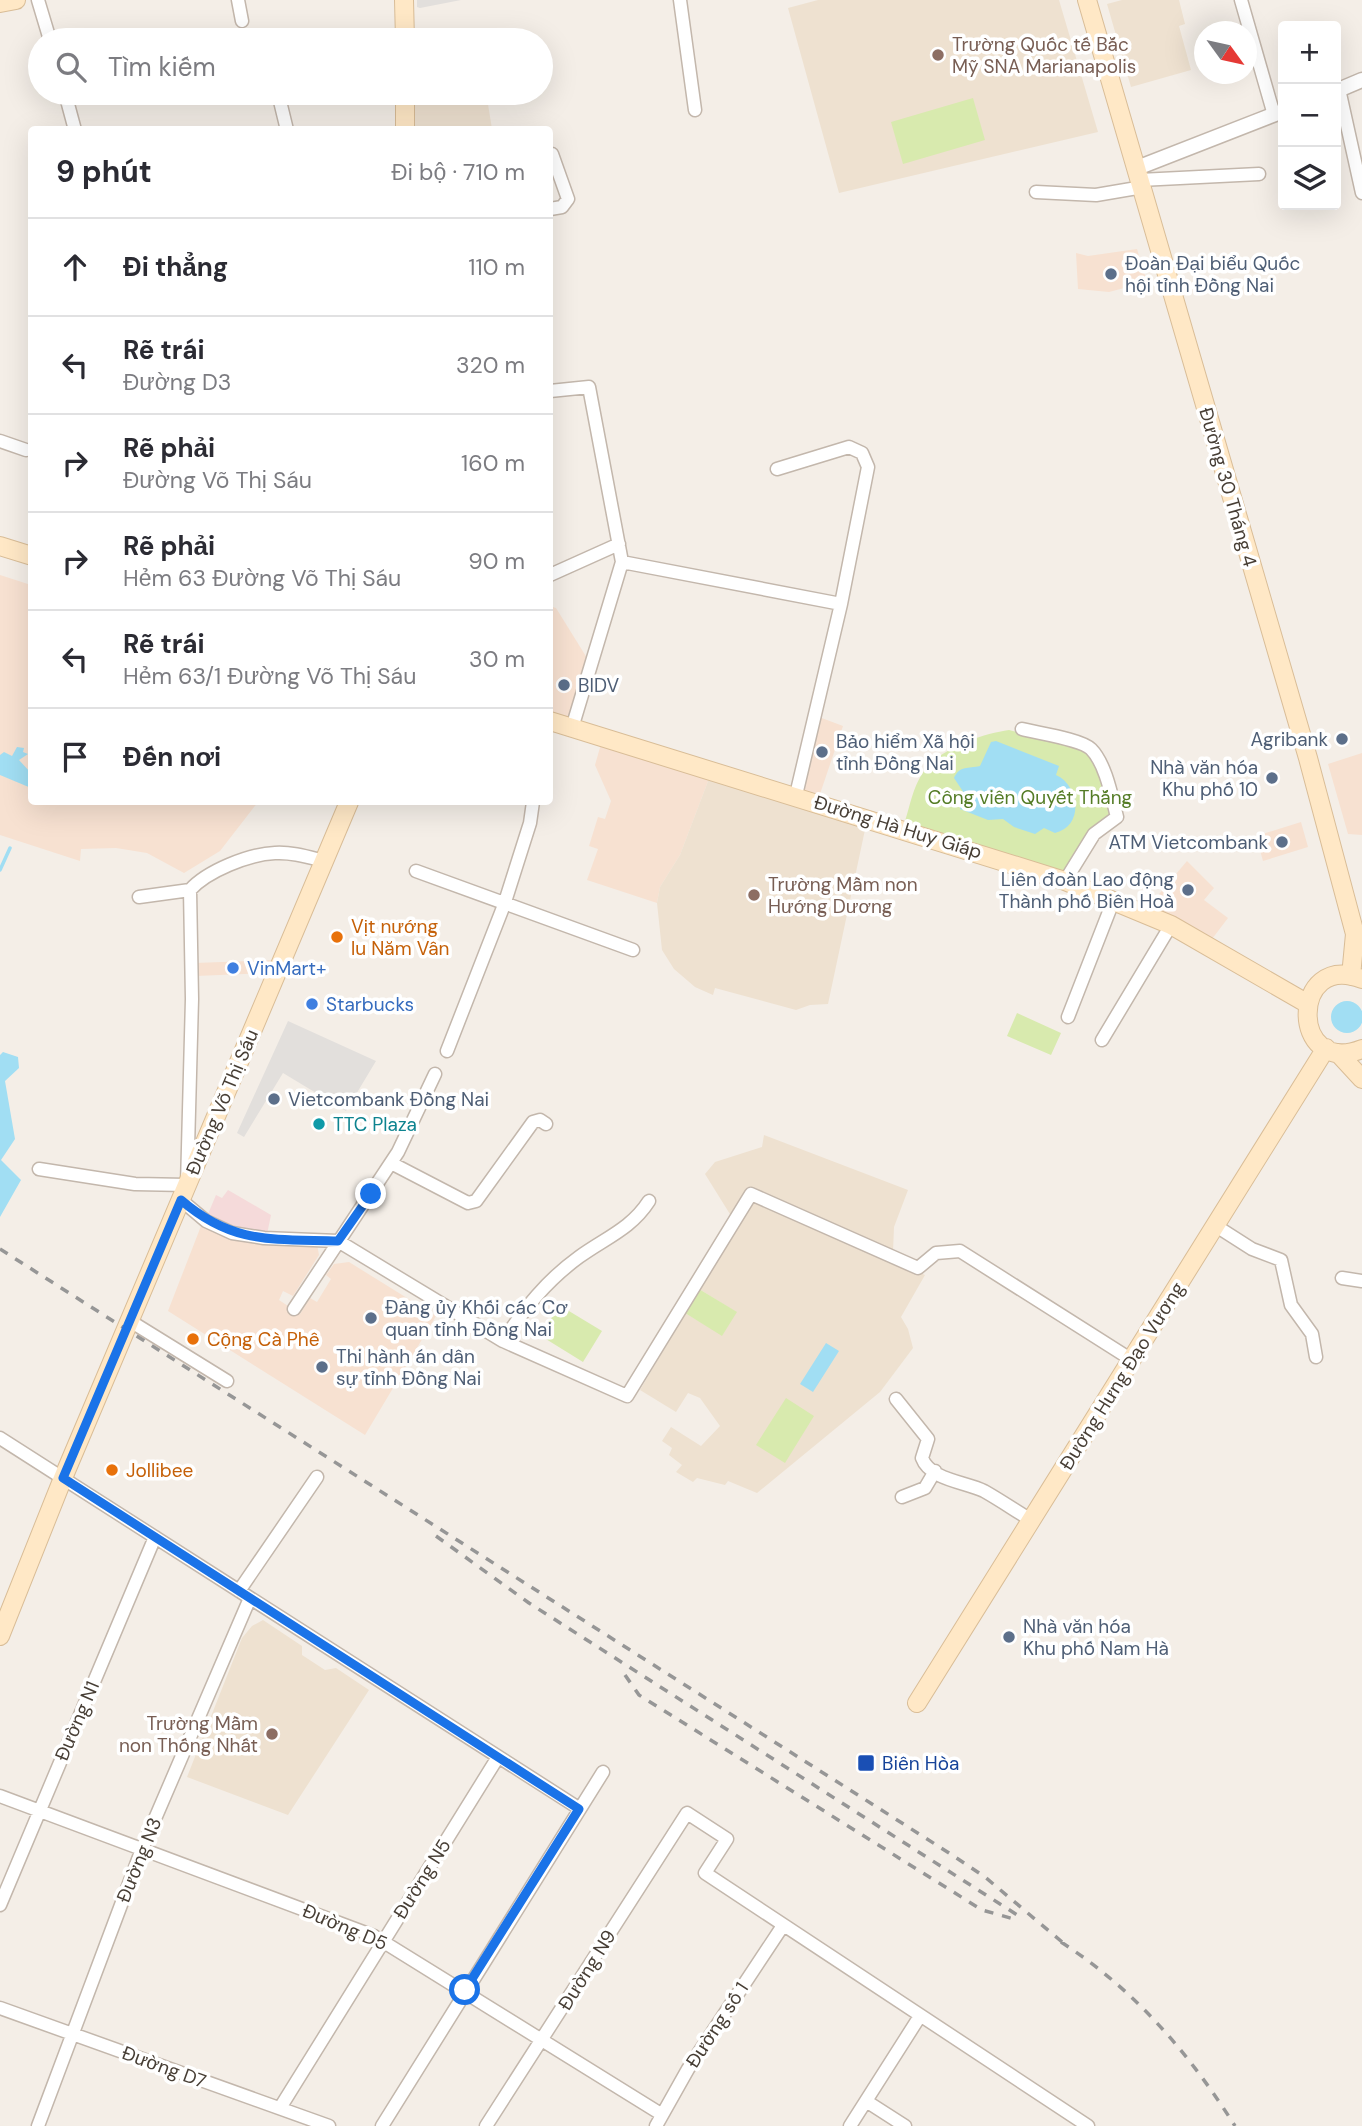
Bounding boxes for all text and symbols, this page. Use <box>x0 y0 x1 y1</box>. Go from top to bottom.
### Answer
north arrow <box>1194 21 1257 84</box>
map controls <box>1278 21 1341 210</box>
button: + <box>1278 21 1341 84</box>
search box <box>28 28 553 105</box>
place label: Trường Quốc tế Bắc Mỹ SNA Marianapolis <box>952 32 1136 79</box>
marker: Trường Quốc tế Bắc Mỹ SNA Marianapolis <box>930 47 946 63</box>
icon: search <box>52 48 90 86</box>
text: Tìm kiếm <box>108 50 216 84</box>
button: − <box>1278 84 1341 147</box>
button: layers <box>1278 147 1341 210</box>
text: 9 phút <box>56 152 152 191</box>
text: Đi bộ · 710 m <box>391 157 525 187</box>
icon: ahead <box>56 248 94 286</box>
text: Đi thẳng <box>123 250 228 284</box>
place label: Đoàn Đại biểu Quốc hội tỉnh Đồng Nai <box>1125 251 1300 298</box>
text: 110 m <box>468 252 525 282</box>
marker: Đoàn Đại biểu Quốc hội tỉnh Đồng Nai <box>1103 266 1119 282</box>
text: Rẽ trái <box>123 333 205 367</box>
icon: left <box>56 346 94 384</box>
text: 320 m <box>456 350 525 380</box>
text: Đường D3 <box>123 367 231 397</box>
street label: Đường 30 Tháng 4 <box>1193 404 1263 570</box>
text: Rẽ phải <box>123 431 215 465</box>
icon: right <box>56 444 94 482</box>
text: 160 m <box>461 448 525 478</box>
text: Đường Võ Thị Sáu <box>123 465 312 495</box>
text: Rẽ phải <box>123 529 215 563</box>
icon: right <box>56 542 94 580</box>
text: 90 m <box>468 546 525 576</box>
text: Hẻm 63 Đường Võ Thị Sáu <box>123 563 401 593</box>
text: Rẽ trái <box>123 627 205 661</box>
icon: left <box>56 640 94 678</box>
text: 30 m <box>469 644 525 674</box>
text: Hẻm 63/1 Đường Võ Thị Sáu <box>123 661 416 691</box>
place label: BIDV <box>578 673 619 698</box>
marker: BIDV <box>556 677 572 693</box>
place label: Agribank <box>1250 727 1328 752</box>
place label: Bảo hiểm Xã hội tỉnh Đồng Nai <box>836 729 975 776</box>
marker: Agribank <box>1334 731 1350 747</box>
icon: arrive <box>56 738 94 776</box>
text: Đến nơi <box>123 740 221 774</box>
marker: Bảo hiểm Xã hội tỉnh Đồng Nai <box>814 744 830 760</box>
place label: Nhà văn hóa Khu phố 10 <box>1150 755 1258 802</box>
marker: Nhà văn hóa Khu phố 10 <box>1264 770 1280 786</box>
park label: Công viên Quyết Thắng <box>928 785 1133 810</box>
street label: Đường Hà Huy Giáp <box>811 790 985 864</box>
place label: ATM Vietcombank <box>1108 830 1268 855</box>
marker: ATM Vietcombank <box>1274 834 1290 850</box>
place label: Liên đoàn Lao động Thành phố Biên Hoà <box>999 867 1174 914</box>
place label: Trường Mầm non Hướng Dương <box>768 872 918 919</box>
marker: Liên đoàn Lao động Thành phố Biên Hoà <box>1180 882 1196 898</box>
marker: Trường Mầm non Hướng Dương <box>746 887 762 903</box>
place label: Vịt nướng lu Năm Vân <box>351 914 450 961</box>
marker: Vịt nướng lu Năm Vân <box>329 929 345 945</box>
place label: VinMart+ <box>247 956 326 981</box>
marker: VinMart+ <box>225 960 241 976</box>
place label: Starbucks <box>326 992 414 1017</box>
marker: Starbucks <box>304 996 320 1012</box>
street label: Đường Võ Thị Sáu <box>180 1025 264 1179</box>
place label: Vietcombank Đồng Nai <box>288 1087 489 1112</box>
marker: Vietcombank Đồng Nai <box>266 1091 282 1107</box>
place label: TTC Plaza <box>333 1112 417 1137</box>
marker: TTC Plaza <box>311 1116 327 1132</box>
route end <box>355 1178 386 1209</box>
street label: Đường Hưng Đạo Vương <box>1054 1277 1190 1475</box>
place label: Đảng ủy Khối các Cơ quan tỉnh Đồng Nai <box>385 1295 568 1342</box>
marker: Đảng ủy Khối các Cơ quan tỉnh Đồng Nai <box>363 1310 379 1326</box>
place label: Cộng Cà Phê <box>207 1327 320 1352</box>
marker: Cộng Cà Phê <box>185 1331 201 1347</box>
place label: Thi hành án dân sự tỉnh Đồng Nai <box>336 1344 481 1391</box>
marker: Thi hành án dân sự tỉnh Đồng Nai <box>314 1359 330 1375</box>
place label: Jollibee <box>126 1458 193 1483</box>
marker: Jollibee <box>104 1462 120 1478</box>
place label: Nhà văn hóa Khu phố Nam Hà <box>1023 1614 1169 1661</box>
marker: Nhà văn hóa Khu phố Nam Hà <box>1001 1629 1017 1645</box>
street label: Đường N1 <box>49 1677 105 1765</box>
place label: Trường Mầm non Thống Nhất <box>119 1711 258 1758</box>
marker: Trường Mầm non Thống Nhất <box>264 1726 280 1742</box>
place label: Biên Hòa <box>882 1751 959 1776</box>
marker: Biên Hòa <box>856 1753 876 1773</box>
street label: Đường N3 <box>111 1814 167 1906</box>
street label: Đường N5 <box>388 1834 456 1924</box>
street label: Đường D5 <box>299 1898 391 1956</box>
street label: Đường N9 <box>552 1925 622 2015</box>
route start <box>449 1974 480 2005</box>
street label: Đường số 1 <box>680 1978 754 2072</box>
street label: Đường D7 <box>118 2040 210 2094</box>

